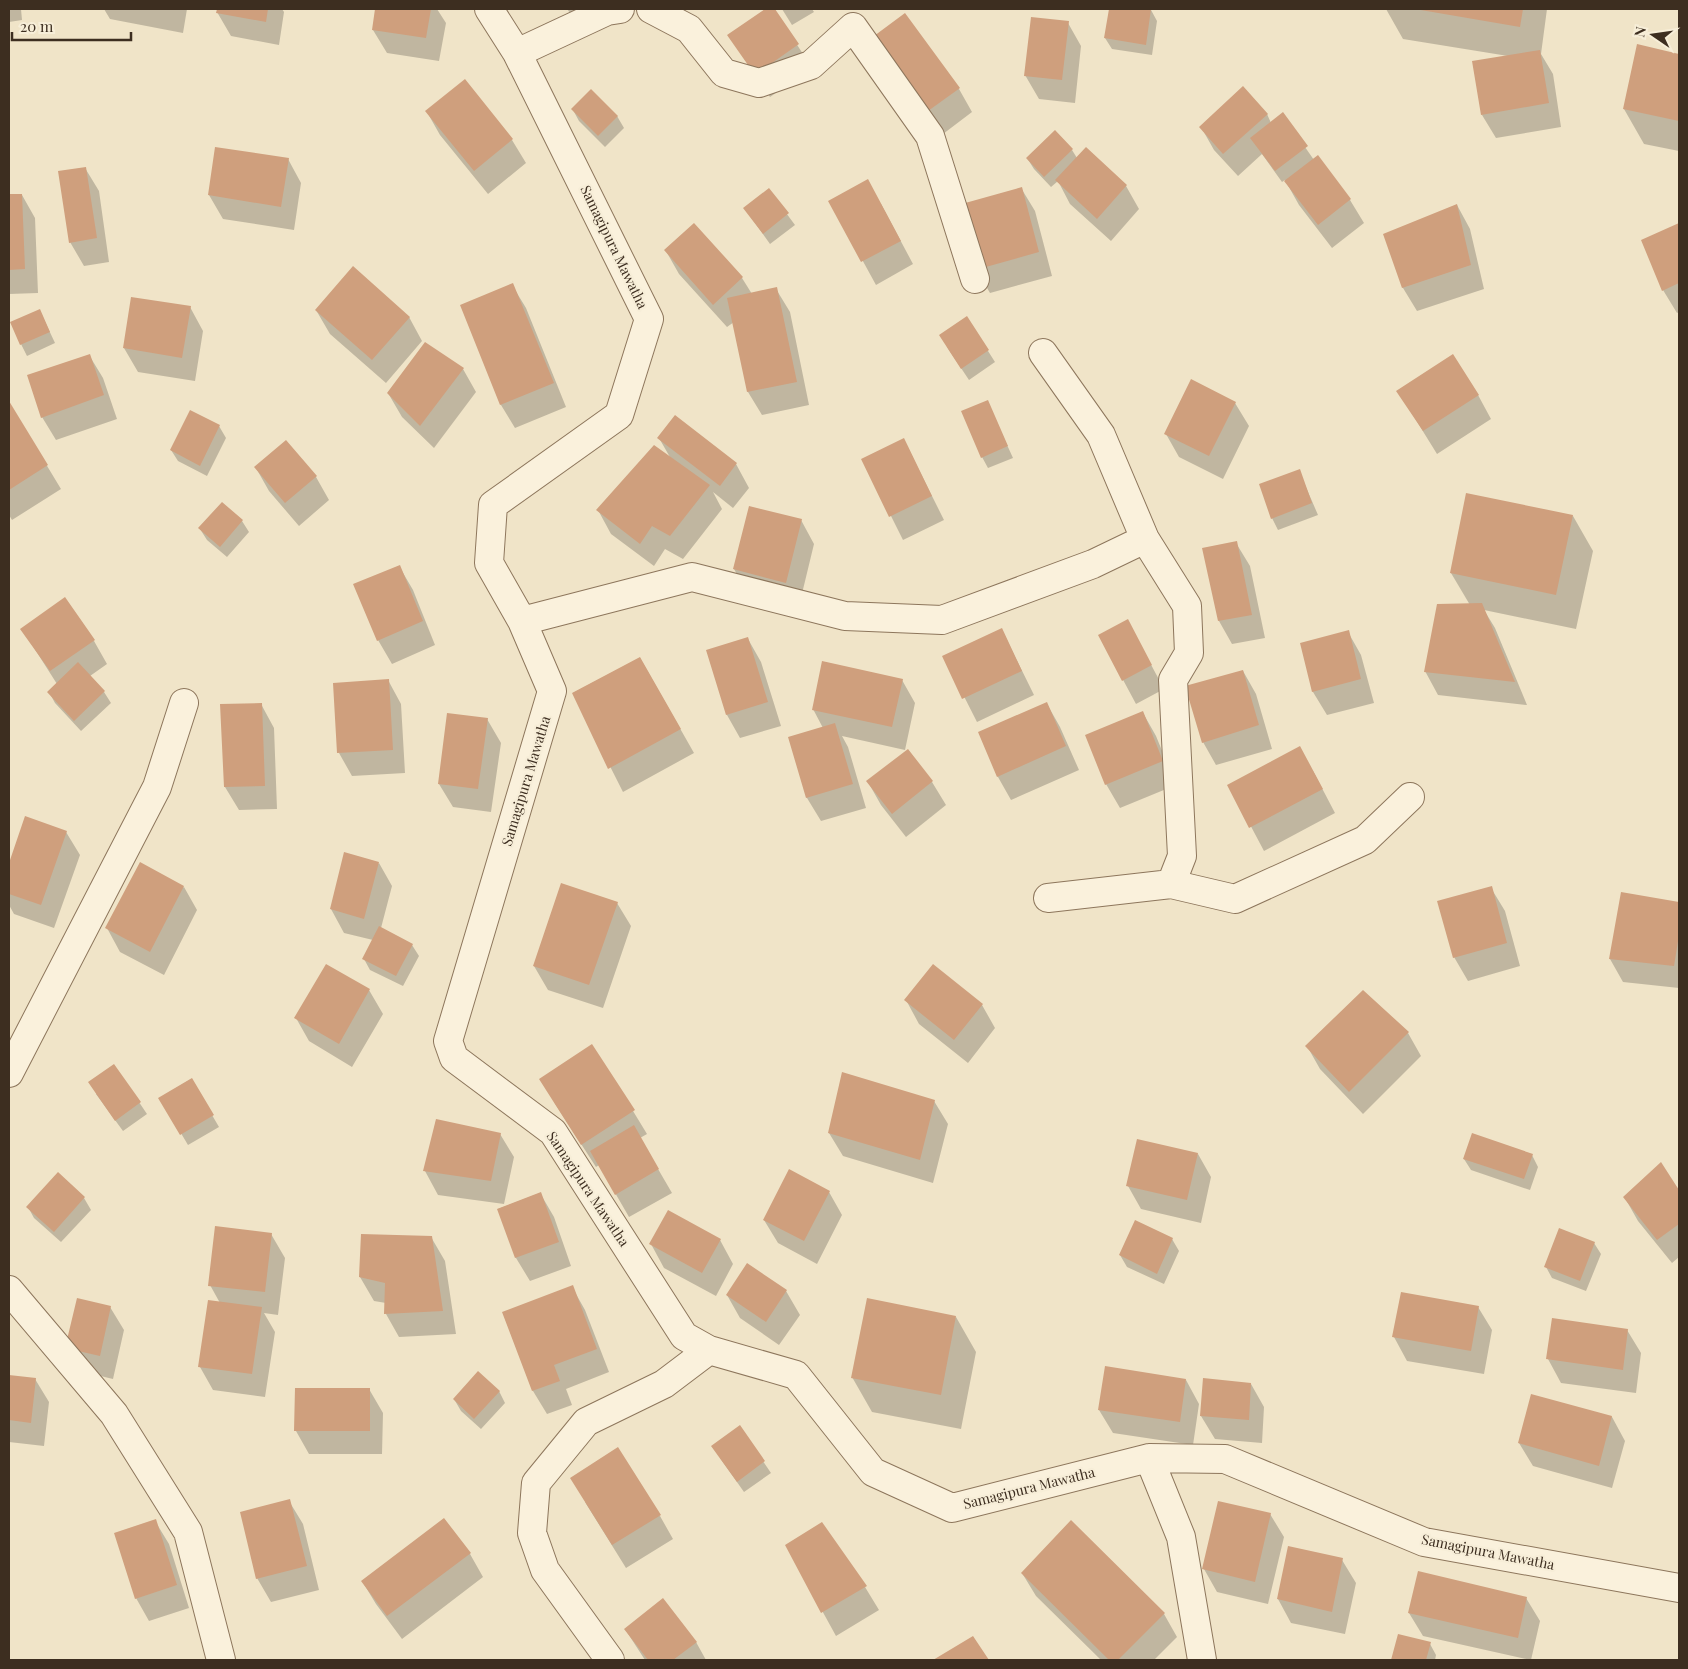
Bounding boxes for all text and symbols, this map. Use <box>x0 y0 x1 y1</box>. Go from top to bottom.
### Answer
scale bar <box>12 10 131 42</box>
north arrow <box>1628 10 1678 60</box>
text: 20 m <box>20 16 54 36</box>
text: N <box>1629 25 1650 39</box>
street label: Samagipura Mawatha <box>576 182 653 312</box>
street label: Samagipura Mawatha <box>497 713 554 848</box>
street label: Samagipura Mawatha <box>543 1127 634 1250</box>
street label: Samagipura Mawatha <box>961 1462 1097 1513</box>
street label: Samagipura Mawatha <box>1420 1529 1556 1574</box>

